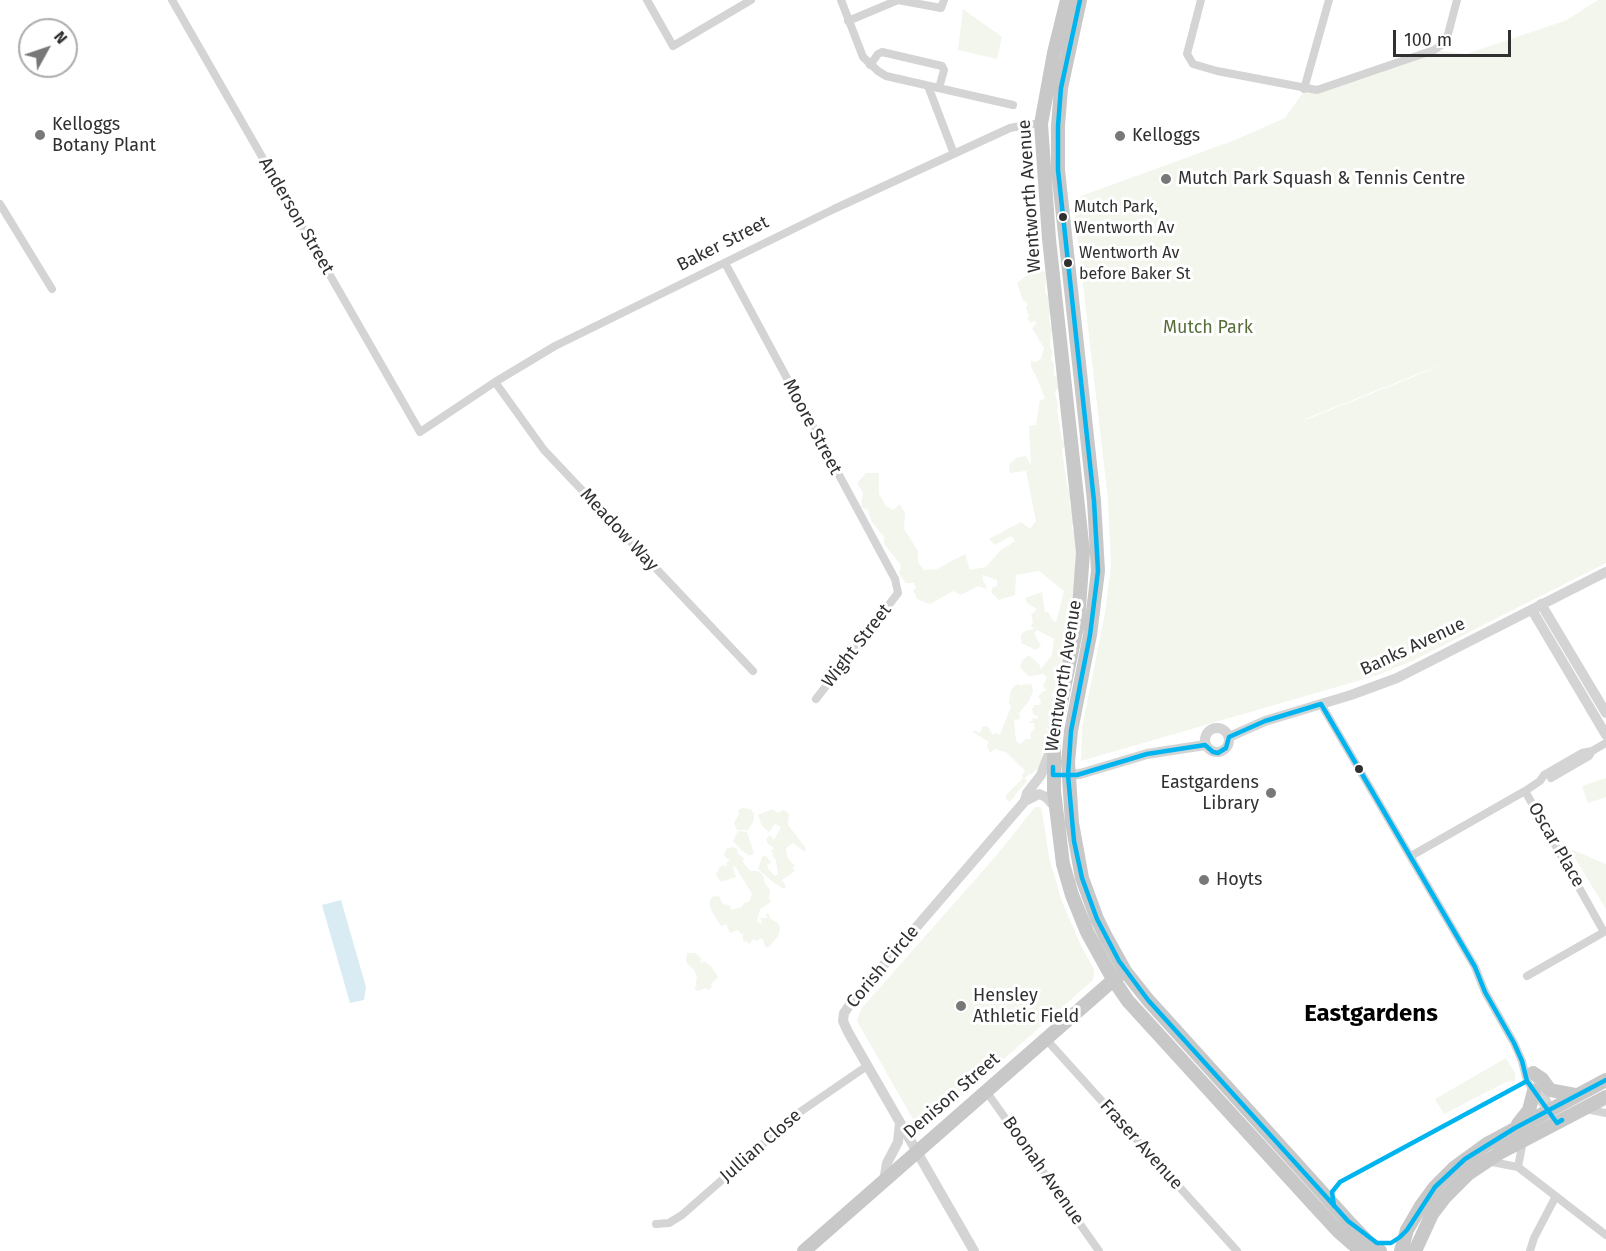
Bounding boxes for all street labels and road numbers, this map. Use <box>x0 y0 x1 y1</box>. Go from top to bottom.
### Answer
street label: Wentworth Avenue <box>1014 119 1046 273</box>
street label: Anderson Street <box>254 154 338 278</box>
street label: Baker Street <box>673 212 773 276</box>
street label: Moore Street <box>778 376 846 478</box>
street label: Meadow Way <box>575 484 663 576</box>
street label: Wentworth Avenue <box>1041 599 1087 753</box>
street label: Wight Street <box>818 600 896 692</box>
street label: Banks Avenue <box>1357 613 1469 681</box>
street label: Oscar Place <box>1523 799 1589 891</box>
street label: Corish Circle <box>842 921 924 1013</box>
street label: Denison Street <box>900 1048 1004 1144</box>
street label: Fraser Avenue <box>1095 1095 1187 1195</box>
street label: Jullian Close <box>716 1105 806 1187</box>
street label: Boonah Avenue <box>998 1113 1088 1229</box>

